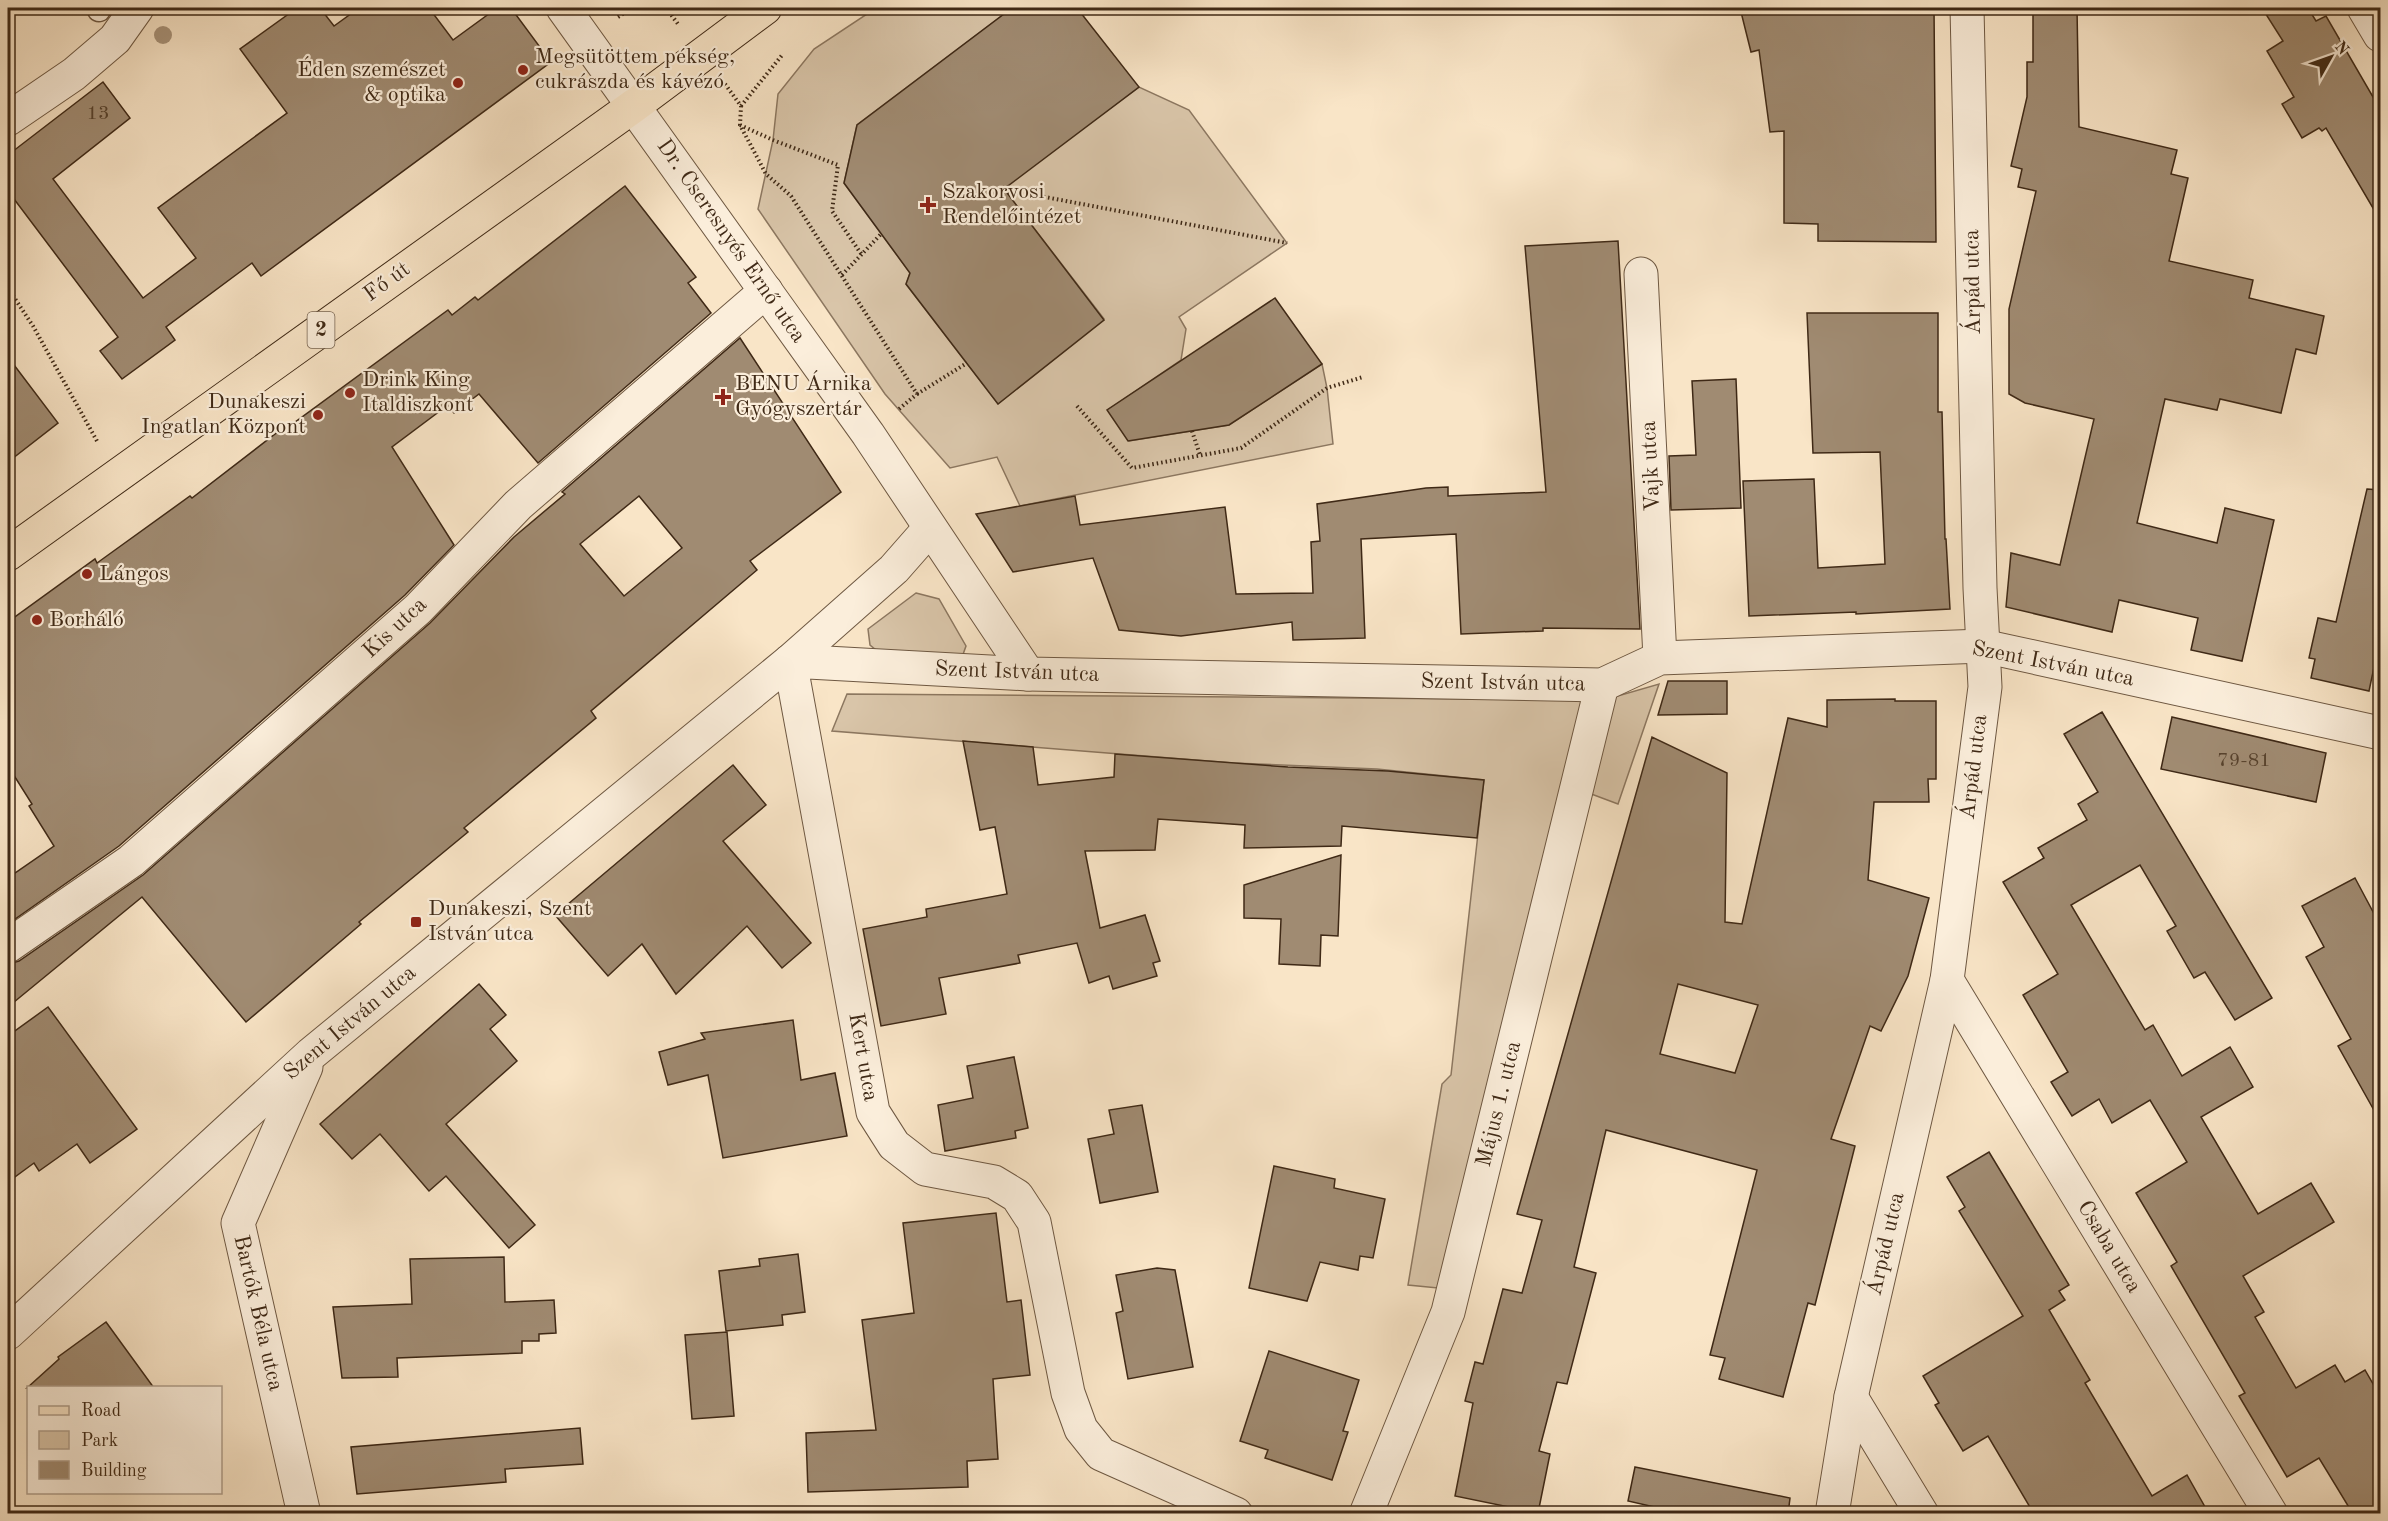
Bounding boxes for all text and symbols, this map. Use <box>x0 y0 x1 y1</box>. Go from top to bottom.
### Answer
north arrow <box>2301 27 2361 87</box>
text: N <box>2331 39 2352 59</box>
place label: Megsütöttem pékség, cukrászda és kávézó <box>535 46 735 93</box>
place label: Éden szemészet & optika <box>297 56 446 106</box>
marker: Megsütöttem pékség, cukrászda és kávézó <box>516 63 530 77</box>
marker: Éden szemészet & optika <box>451 76 465 90</box>
house number: 13 <box>86 104 110 124</box>
street label: Dr. Cseresnyés Ernő utca <box>652 135 810 347</box>
place label: Szakorvosi Rendelőintézet <box>942 181 1081 228</box>
marker: Szakorvosi Rendelőintézet <box>919 196 937 214</box>
street label: Árpád utca <box>1958 229 1985 335</box>
street label: Fő út <box>360 258 414 306</box>
road number: 2 <box>308 312 334 348</box>
place label: Drink King Italdiszkont <box>362 369 474 416</box>
place label: BENU Árnika Gyógyszertár <box>735 370 872 420</box>
marker: Drink King Italdiszkont <box>343 386 357 400</box>
marker: BENU Árnika Gyógyszertár <box>716 390 730 404</box>
place label: Dunakeszi Ingatlan Központ <box>141 391 306 438</box>
marker: Dunakeszi Ingatlan Központ <box>311 408 325 422</box>
street label: Vajk utca <box>1638 420 1664 512</box>
place label: Lángos <box>99 563 169 585</box>
marker: Lángos <box>80 567 94 581</box>
street label: Kis utca <box>359 593 431 663</box>
place label: Borháló <box>49 609 124 631</box>
marker: Borháló <box>30 613 44 627</box>
street label: Szent István utca <box>1970 637 2136 691</box>
street label: Szent István utca <box>934 658 1100 686</box>
street label: Szent István utca <box>1420 671 1586 695</box>
street label: Árpád utca <box>1954 713 1991 821</box>
house number: 79-81 <box>2217 751 2271 771</box>
place label: Dunakeszi, Szent István utca <box>428 898 592 945</box>
marker: Dunakeszi, Szent István utca <box>409 915 423 929</box>
street label: Szent István utca <box>280 962 420 1084</box>
street label: Kert utca <box>844 1011 882 1103</box>
street label: Május 1. utca <box>1473 1039 1525 1169</box>
street label: Árpád utca <box>1860 1189 1909 1298</box>
street label: Csaba utca <box>2073 1197 2145 1297</box>
street label: Bartók Béla utca <box>229 1233 287 1393</box>
legend <box>27 1386 222 1494</box>
text: Road <box>81 1402 121 1420</box>
text: Park <box>81 1432 118 1450</box>
text: Building <box>81 1462 147 1480</box>

